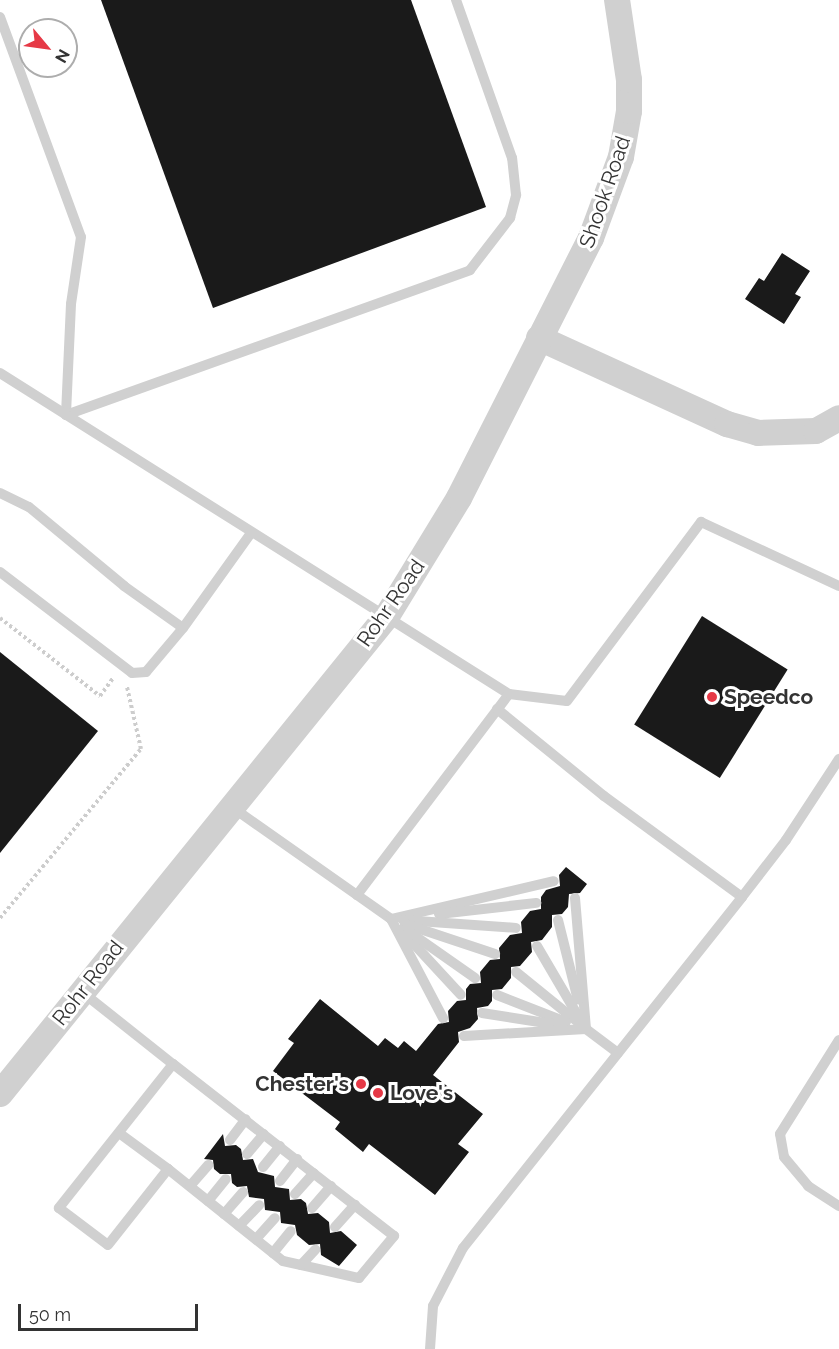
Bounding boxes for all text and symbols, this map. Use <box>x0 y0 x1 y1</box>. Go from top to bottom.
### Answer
north arrow <box>18 18 78 78</box>
text: N <box>51 46 74 66</box>
street label: Shook Road <box>574 133 636 251</box>
street label: Rohr Road <box>352 554 430 652</box>
place label: Speedco <box>724 684 813 710</box>
marker: Speedco <box>705 690 719 704</box>
street label: Rohr Road <box>47 935 129 1031</box>
place label: Chester's <box>255 1071 349 1097</box>
marker: Chester's <box>354 1077 368 1091</box>
place label: Love's <box>390 1080 453 1106</box>
marker: Love's <box>371 1086 385 1100</box>
scale bar <box>21 1292 201 1330</box>
text: 50 m <box>29 1304 71 1325</box>

